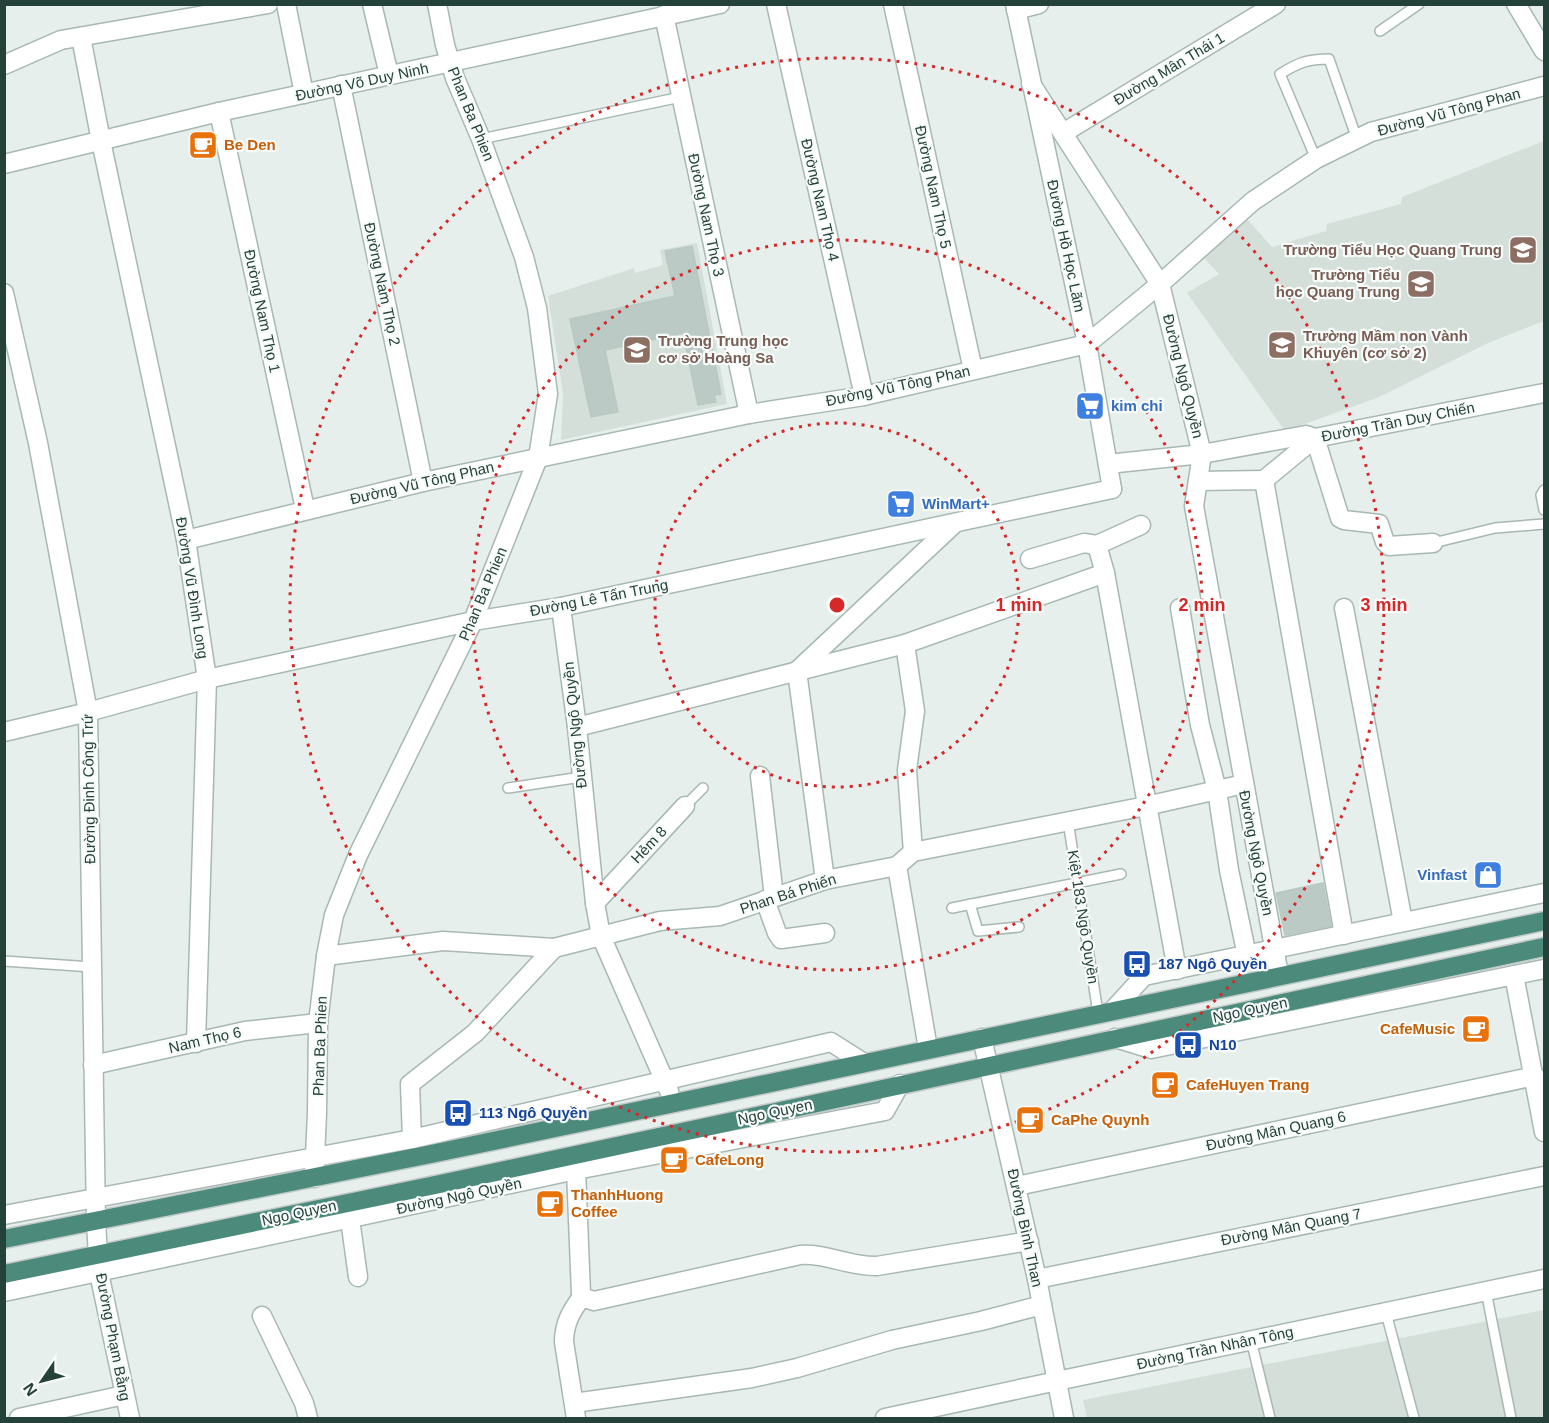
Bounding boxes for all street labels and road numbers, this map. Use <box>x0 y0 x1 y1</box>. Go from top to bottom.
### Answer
street label: Đường Mân Thái 1 <box>1110 29 1227 108</box>
street label: Đường Võ Duy Ninh <box>294 59 430 104</box>
street label: Phan Ba Phien <box>445 64 498 163</box>
street label: Đường Vũ Tông Phan <box>1376 84 1522 139</box>
street label: Đường Nam Thọ 5 <box>912 124 955 250</box>
street label: Đường Nam Thọ 4 <box>798 137 843 263</box>
street label: Đường Nam Thọ 3 <box>685 152 728 278</box>
street label: Đường Hồ Học Lãm <box>1044 178 1089 314</box>
street label: Đường Nam Thọ 2 <box>361 221 404 347</box>
street label: Đường Nam Thọ 1 <box>241 248 284 374</box>
street label: Đường Ngô Quyền <box>1160 312 1207 440</box>
street label: Đường Vũ Tông Phan <box>824 362 972 409</box>
street label: Đường Trần Duy Chiến <box>1320 398 1476 445</box>
street label: Đường Vũ Tông Phan <box>348 458 496 507</box>
street label: Đường Vũ Đình Long <box>173 516 212 660</box>
street label: Phan Ba Phien <box>455 544 510 643</box>
street label: Đường Lê Tấn Trung <box>528 576 669 619</box>
street label: Đường Ngô Quyền <box>559 661 590 789</box>
street label: Đường Đinh Công Trứ <box>79 714 98 864</box>
street label: Đường Ngô Quyền <box>1236 789 1277 917</box>
street label: Hẻm 8 <box>627 823 670 867</box>
street label: Kiệt 183 Ngô Quyền <box>1065 849 1102 985</box>
street label: Phan Bá Phiến <box>738 870 838 917</box>
street label: Ngo Quyen <box>1211 993 1289 1026</box>
street label: Phan Ba Phien <box>309 996 330 1096</box>
street label: Nam Thọ 6 <box>167 1023 243 1056</box>
street label: Ngo Quyen <box>736 1095 814 1128</box>
street label: Đường Mân Quang 6 <box>1204 1107 1347 1154</box>
street label: Đường Bình Than <box>1005 1167 1046 1289</box>
street label: Đường Ngô Quyền <box>395 1174 523 1217</box>
street label: Ngo Quyen <box>260 1196 338 1229</box>
street label: Đường Mân Quang 7 <box>1219 1205 1362 1248</box>
street label: Đường Phạm Bằng <box>93 1271 134 1402</box>
street label: Đường Trần Nhân Tông <box>1135 1323 1295 1372</box>

